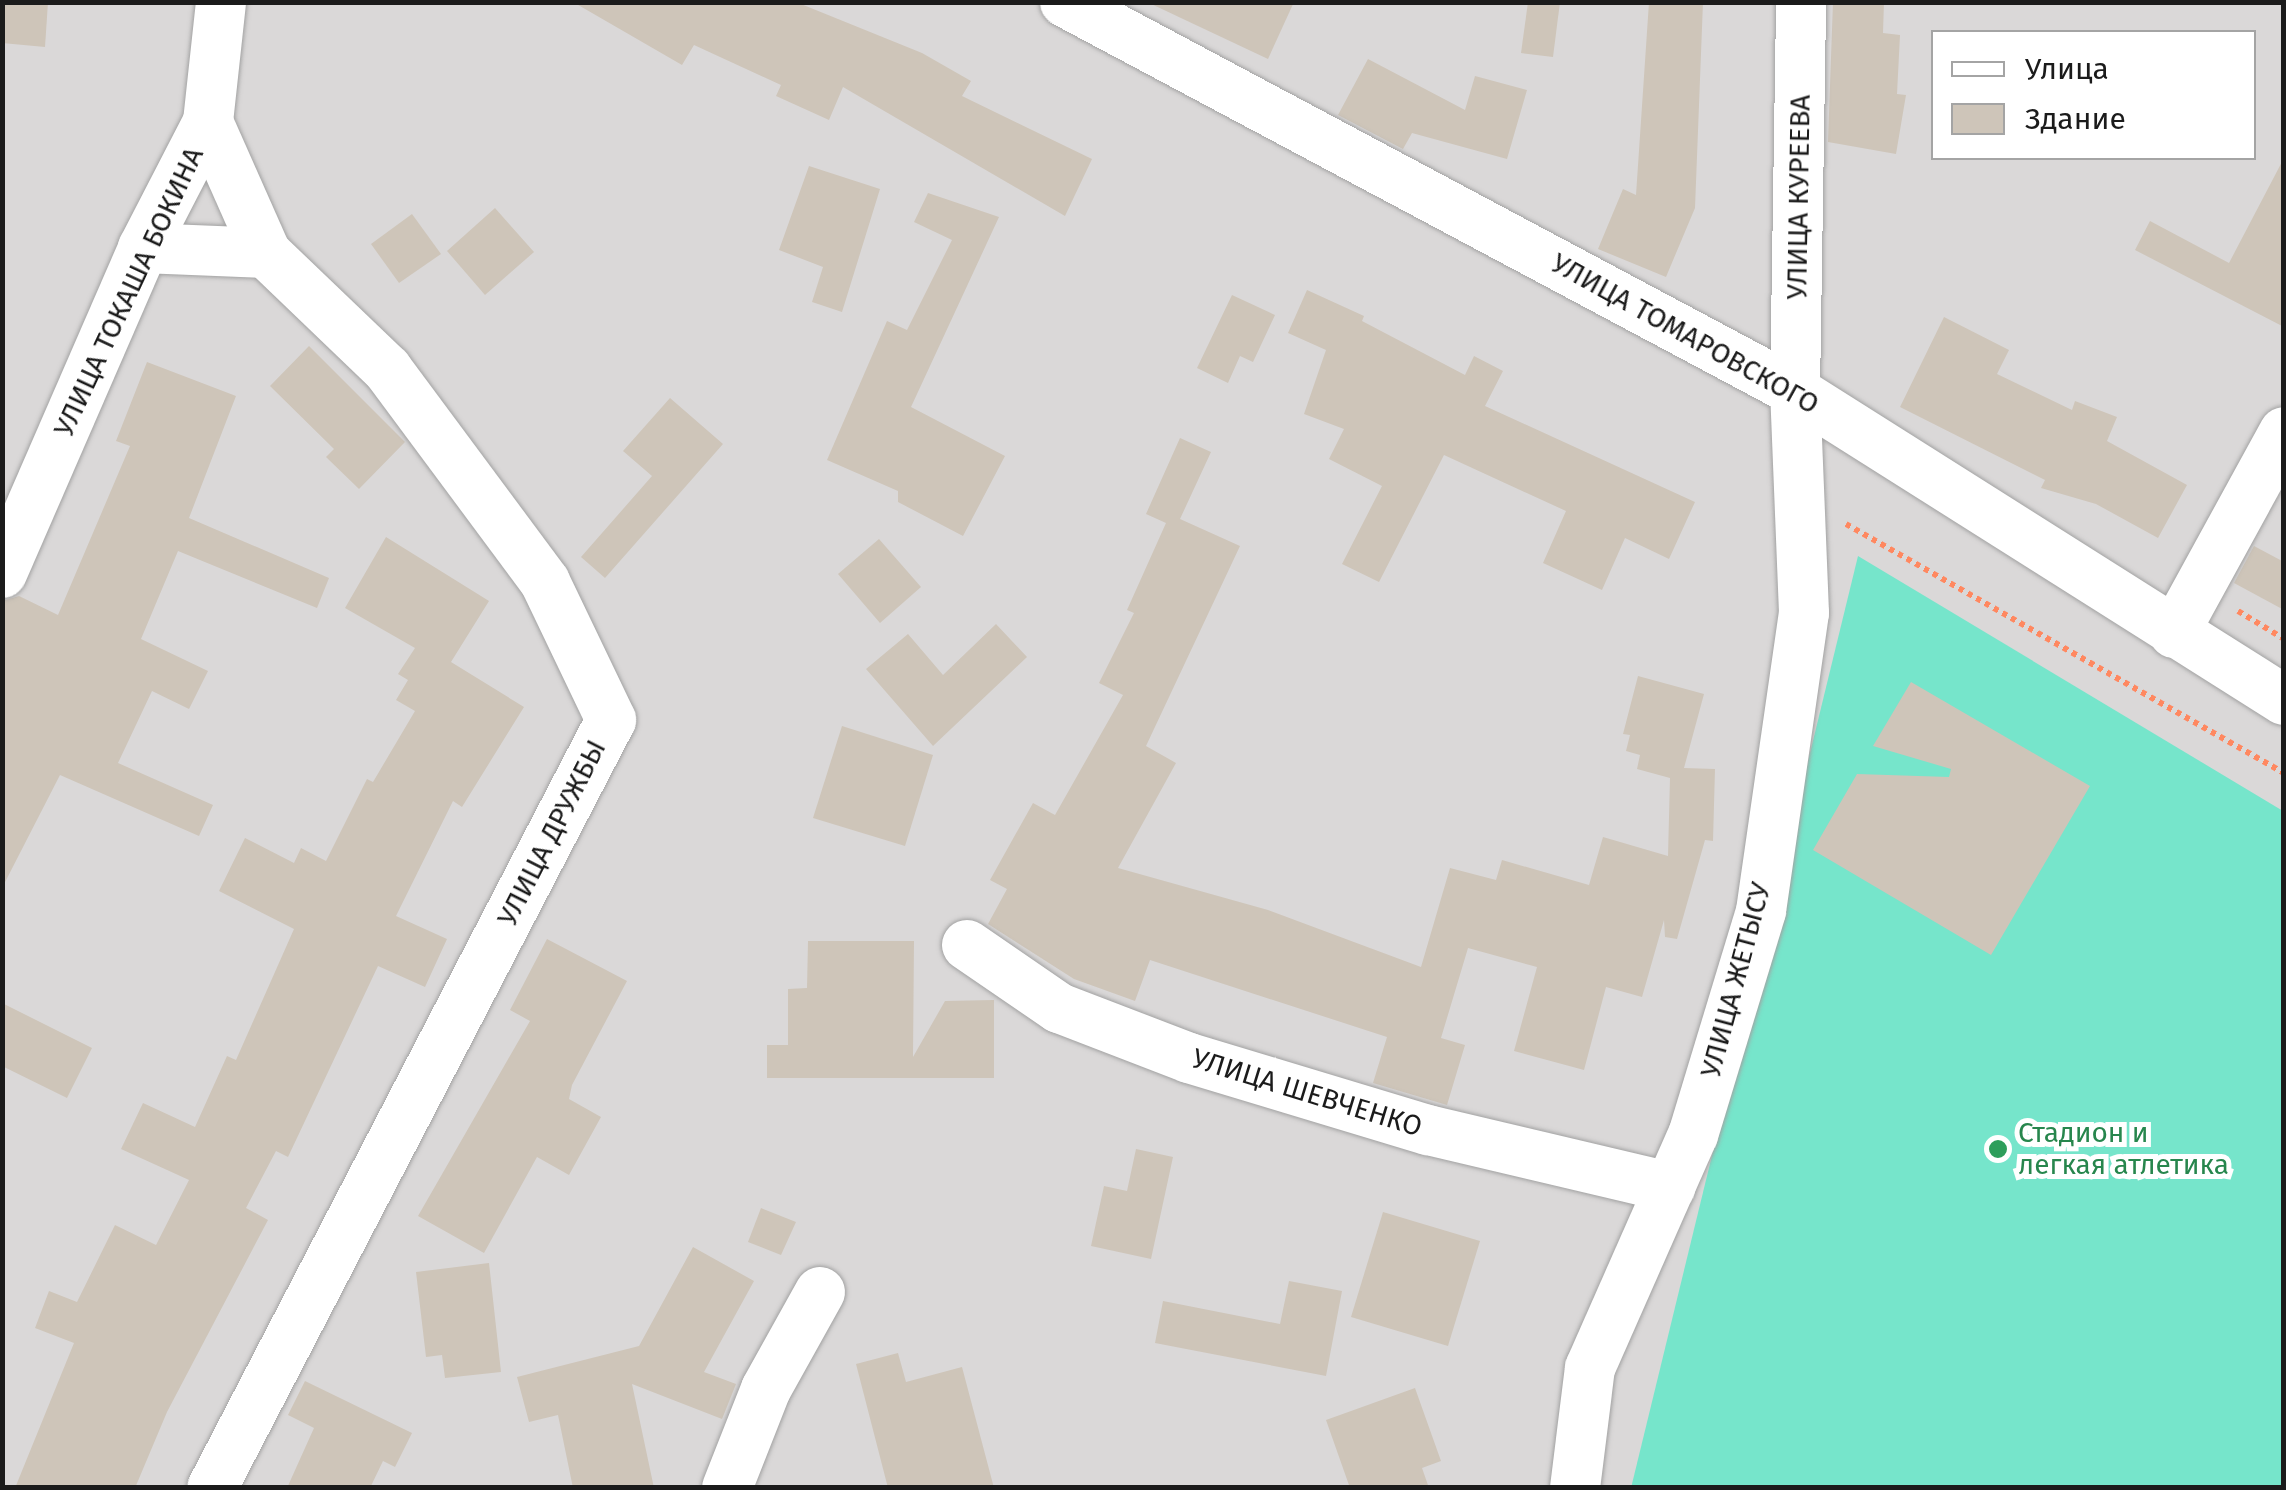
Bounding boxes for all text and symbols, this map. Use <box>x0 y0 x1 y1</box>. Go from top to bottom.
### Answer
legend <box>1931 30 2256 160</box>
text: Улица <box>2025 51 2109 87</box>
street label: УЛИЦА КУРЕЕВА <box>1780 94 1818 300</box>
text: Здание <box>2025 101 2126 137</box>
street label: УЛИЦА ТОКАША БОКИНА <box>47 142 211 442</box>
street label: УЛИЦА ТОМАРОВСКОГО <box>1545 246 1825 422</box>
street label: УЛИЦА ДРУЖБЫ <box>491 734 613 932</box>
street label: УЛИЦА ЖЕТЫСУ <box>1694 879 1778 1081</box>
street label: УЛИЦА ШЕВЧЕНКО <box>1188 1042 1426 1144</box>
place label: Стадион и легкая атлетика <box>2018 1116 2229 1182</box>
marker: Стадион и легкая атлетика <box>1987 1138 2009 1160</box>

